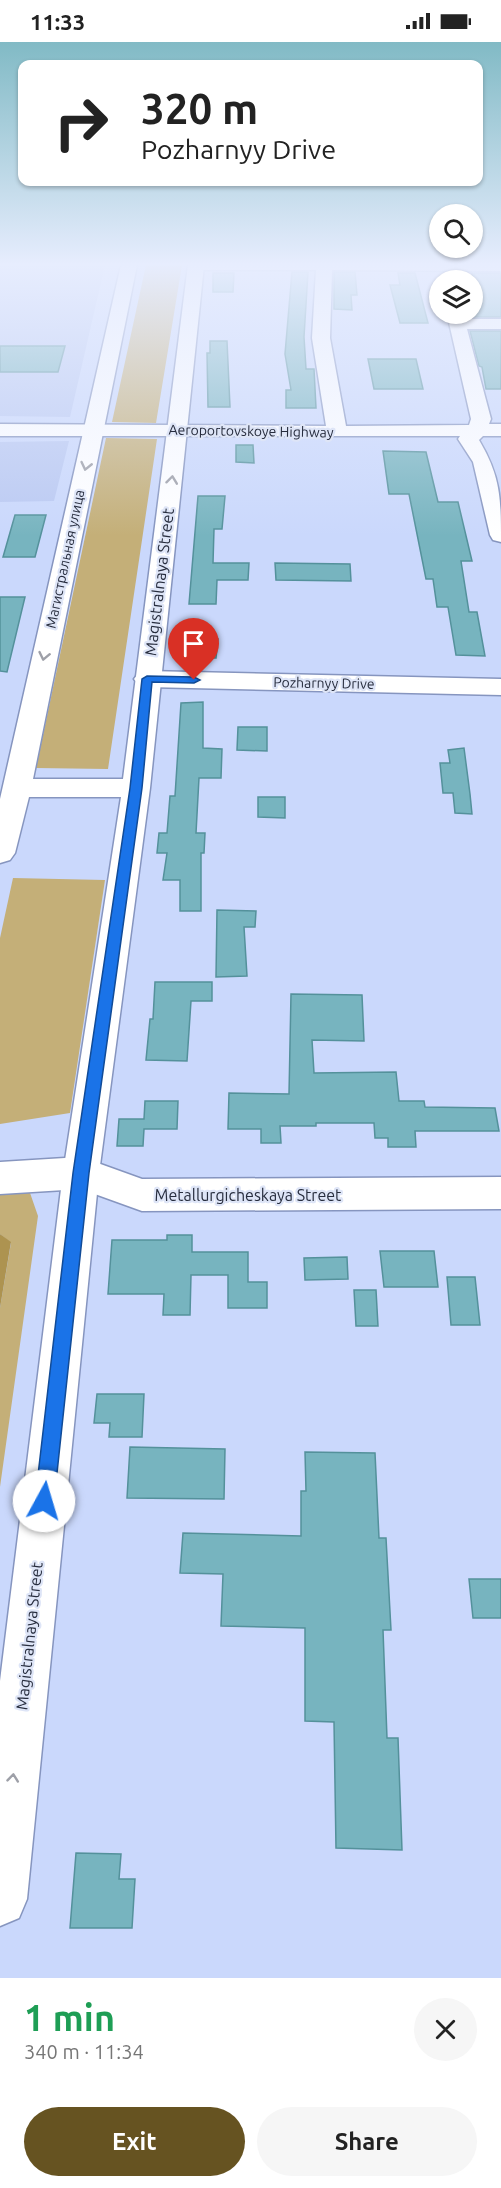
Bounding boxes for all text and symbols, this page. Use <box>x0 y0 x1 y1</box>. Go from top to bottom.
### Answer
text: 11:33 <box>30 9 85 34</box>
icon: right <box>42 84 120 162</box>
text: 320 m <box>141 85 258 132</box>
text: Pozharnyy Drive <box>141 134 336 164</box>
map controls <box>429 204 483 324</box>
button: search <box>429 204 483 258</box>
button: layers <box>429 270 483 324</box>
street label: Aeroportovskoye Highway <box>168 422 334 440</box>
one-way arrow <box>81 460 94 470</box>
one-way arrow <box>165 475 177 485</box>
street label: Магистральная улица <box>42 488 88 630</box>
street label: Magistralnaya Street <box>141 506 177 657</box>
pin <box>168 618 219 680</box>
icon: arrive <box>177 627 210 660</box>
one-way arrow <box>39 651 52 661</box>
street label: Pozharnyy Drive <box>273 674 375 692</box>
street label: Metallurgicheskaya Street <box>155 1186 342 1204</box>
position arrow <box>12 1469 76 1533</box>
street label: Magistralnaya Street <box>12 1561 46 1711</box>
one-way arrow <box>7 1774 19 1783</box>
text: 1 min <box>24 1997 115 2038</box>
button: close <box>414 1998 477 2061</box>
text: 340 m · 11:34 <box>24 2040 144 2063</box>
button: Exit <box>24 2107 245 2176</box>
button: Share <box>257 2107 477 2176</box>

